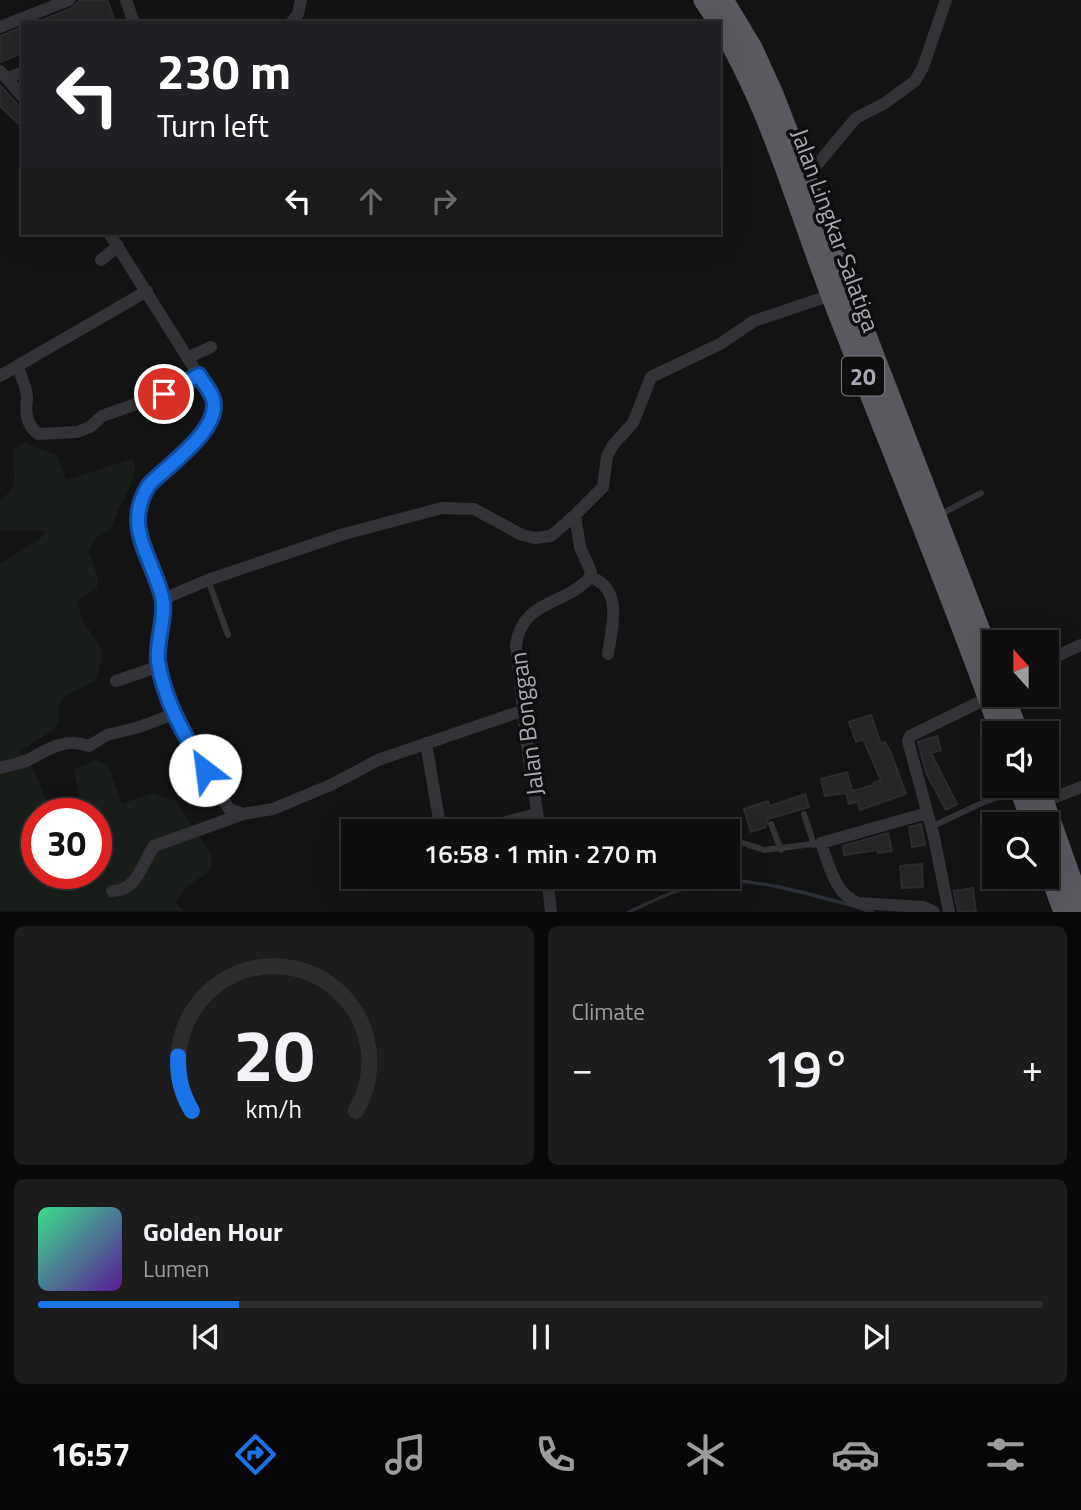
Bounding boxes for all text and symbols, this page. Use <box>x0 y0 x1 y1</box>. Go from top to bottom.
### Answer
text: 230 m <box>157 33 291 108</box>
icon: left <box>42 49 133 140</box>
text: Turn left <box>157 101 269 149</box>
street label: Jalan Lingkar Salatiga <box>782 123 890 337</box>
icon: left <box>279 182 317 220</box>
icon: ahead <box>352 182 390 220</box>
icon: right <box>425 182 463 220</box>
road number: 20 <box>842 356 884 396</box>
pin <box>134 364 194 424</box>
icon: arrive <box>145 375 183 413</box>
north arrow <box>982 630 1059 707</box>
map controls <box>982 630 1059 889</box>
street label: Jalan Bonggan <box>499 650 553 798</box>
button: sound <box>982 721 1059 798</box>
position arrow <box>168 733 242 807</box>
speed limit sign: 30 <box>21 798 112 889</box>
button: search <box>982 812 1059 889</box>
text: 16:58 · 1 min · 270 m <box>424 834 657 873</box>
text: Climate <box>572 994 645 1029</box>
text: 20 <box>233 1000 315 1110</box>
text: 19° <box>764 1028 851 1107</box>
text: − <box>572 1039 593 1097</box>
text: + <box>1022 1039 1043 1097</box>
text: km/h <box>245 1090 302 1128</box>
text: Golden Hour <box>143 1212 283 1251</box>
text: Lumen <box>143 1251 209 1286</box>
icon: previous <box>187 1318 225 1356</box>
icon: pause <box>522 1318 560 1356</box>
icon: next <box>857 1318 895 1356</box>
text: 16:57 <box>51 1430 130 1478</box>
icon: directions <box>231 1430 280 1479</box>
icon: music <box>381 1430 430 1479</box>
icon: phone <box>531 1430 580 1479</box>
icon: climate <box>681 1430 730 1479</box>
icon: car <box>831 1430 880 1479</box>
icon: filters <box>981 1430 1030 1479</box>

